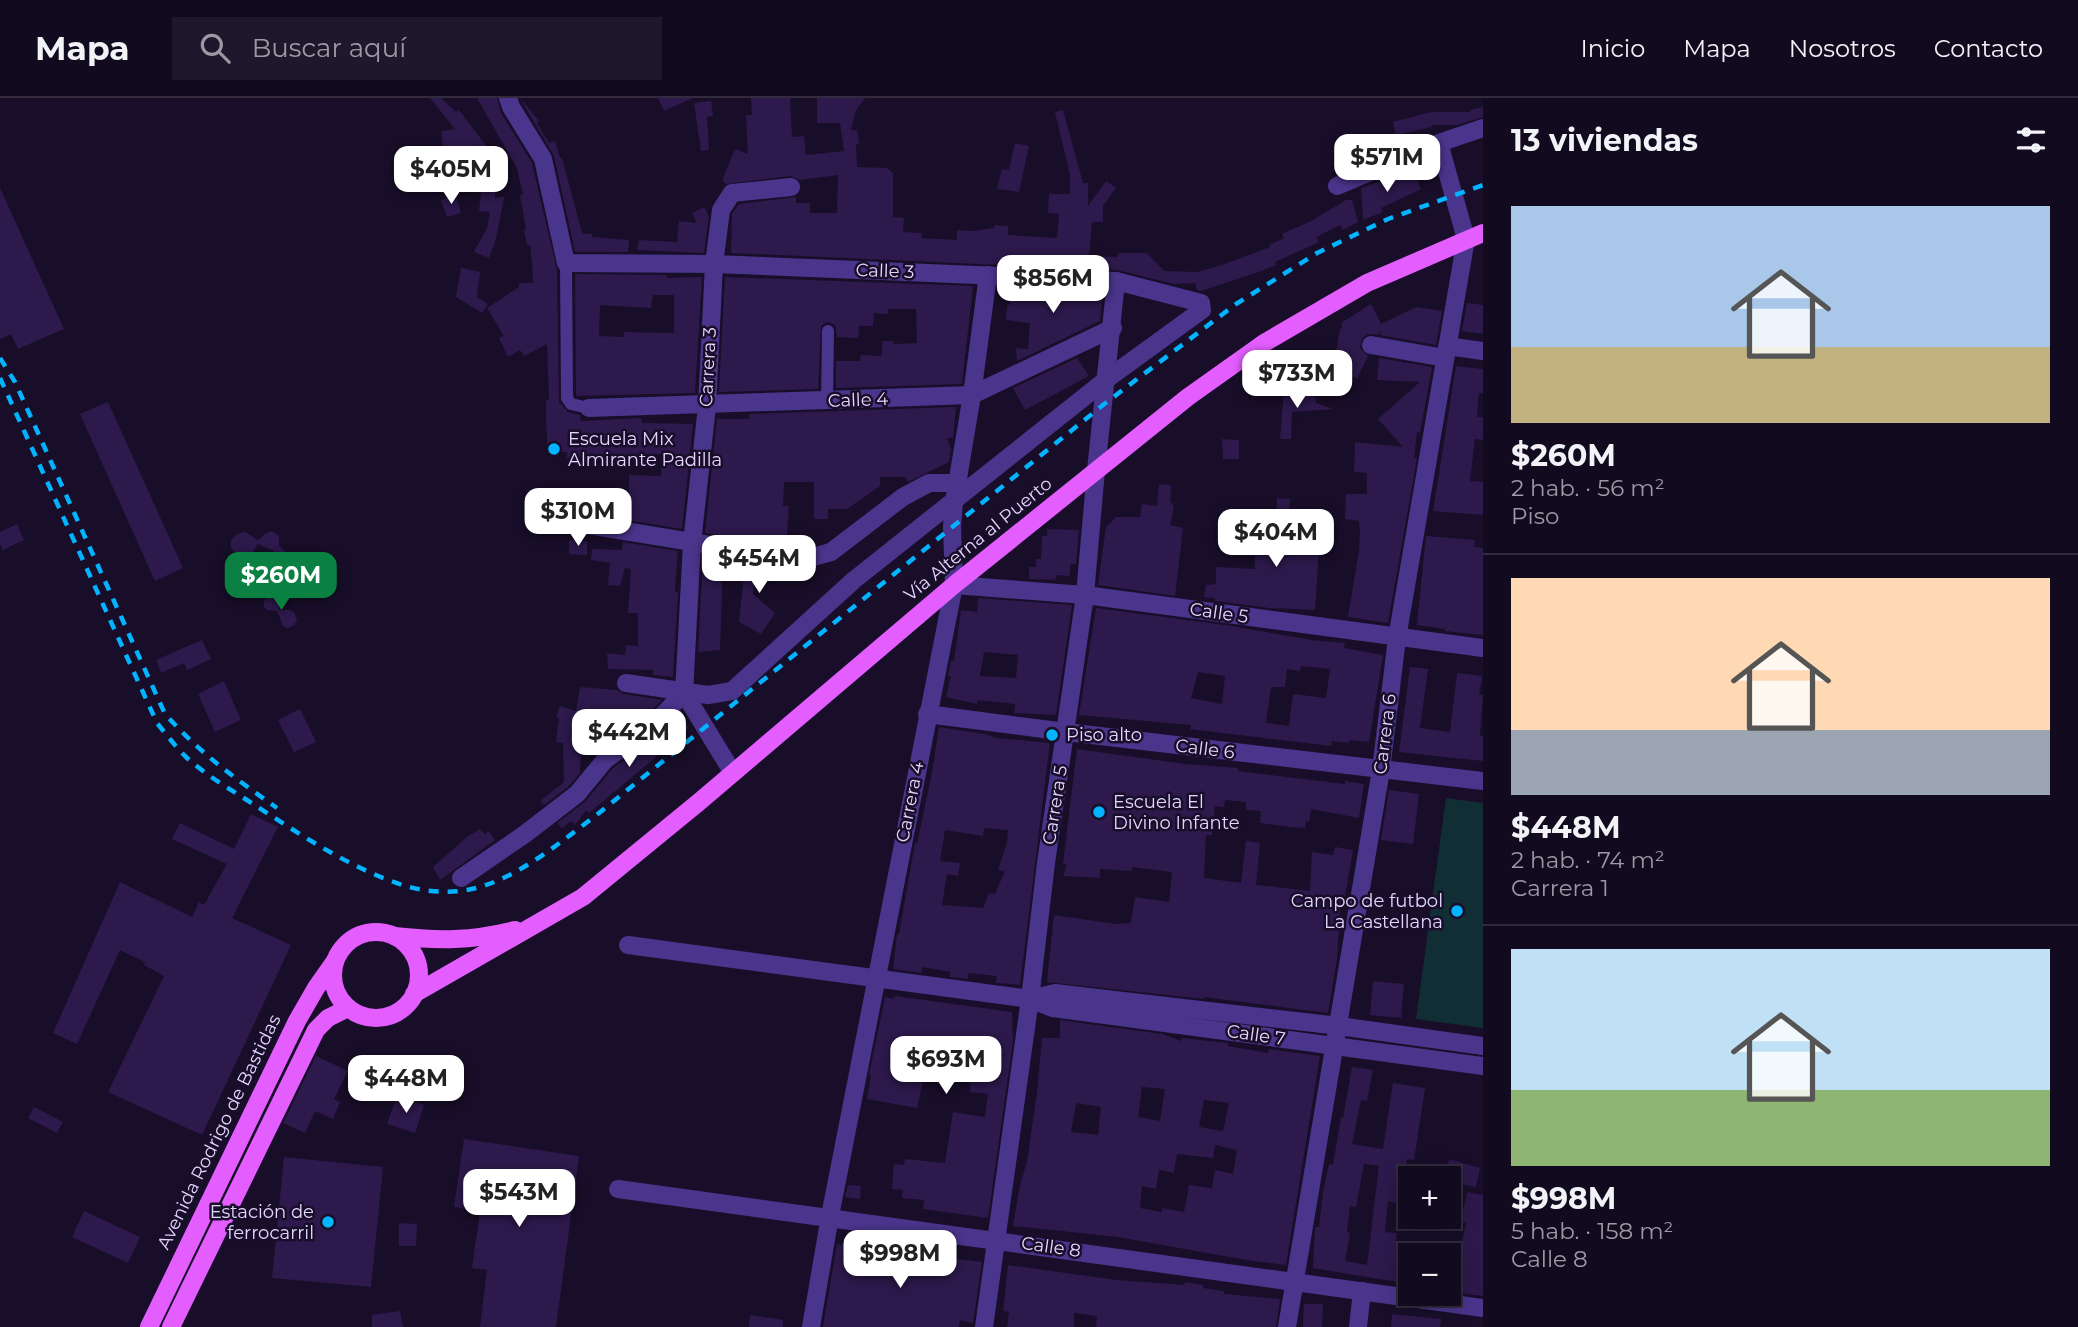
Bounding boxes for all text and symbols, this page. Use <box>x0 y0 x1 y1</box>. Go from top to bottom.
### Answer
search box <box>172 17 662 80</box>
text: Mapa <box>35 28 130 68</box>
icon: search <box>196 29 234 67</box>
text: Buscar aquí <box>252 32 406 64</box>
text: Inicio <box>1580 34 1645 63</box>
text: Mapa <box>1683 34 1751 63</box>
text: Nosotros <box>1789 34 1896 63</box>
text: Contacto <box>1934 34 2043 63</box>
icon: filters <box>2012 121 2050 159</box>
text: 13 viviendas <box>1511 122 1698 159</box>
pin: $571M <box>1338 134 1436 194</box>
text: $571M <box>1350 143 1424 171</box>
pin: $405M <box>402 146 500 206</box>
text: $405M <box>410 155 492 183</box>
icon: home <box>1718 251 1844 377</box>
pin: $856M <box>1004 256 1102 315</box>
street label: Calle 3 <box>855 259 915 283</box>
text: $856M <box>1013 264 1093 292</box>
street label: Carrera 3 <box>695 326 721 408</box>
pin: $733M <box>1248 350 1346 410</box>
text: $733M <box>1258 359 1336 387</box>
street label: Calle 4 <box>827 388 889 412</box>
place label: Escuela Mix Almirante Padilla <box>568 428 722 471</box>
text: $260M <box>1511 437 1616 474</box>
marker: Escuela Mix Almirante Padilla <box>546 441 562 457</box>
street label: Vía Alterna al Puerto <box>899 472 1057 606</box>
text: 2 hab. · 56 m² <box>1511 474 1665 502</box>
pin: $310M <box>529 489 627 548</box>
text: $310M <box>541 497 615 525</box>
text: Piso <box>1511 502 1559 530</box>
pin: $404M <box>1227 510 1325 569</box>
text: $404M <box>1234 518 1318 546</box>
pin: $454M <box>710 536 808 595</box>
text: $454M <box>718 544 800 572</box>
pin: $260M <box>232 552 330 612</box>
text: $260M <box>241 561 321 589</box>
street label: Calle 5 <box>1188 598 1250 628</box>
icon: home <box>1718 623 1844 749</box>
street label: Carrera 6 <box>1369 692 1401 776</box>
pin: $442M <box>580 710 678 769</box>
text: $442M <box>588 718 670 746</box>
place label: Piso alto <box>1066 724 1142 746</box>
marker: Piso alto <box>1044 727 1060 743</box>
street label: Calle 6 <box>1174 734 1236 764</box>
street label: Carrera 4 <box>891 760 929 844</box>
street label: Carrera 5 <box>1038 764 1072 846</box>
place label: Escuela El Divino Infante <box>1113 791 1240 834</box>
marker: Escuela El Divino Infante <box>1091 804 1107 820</box>
text: $448M <box>1511 809 1621 846</box>
text: 2 hab. · 74 m² <box>1511 846 1665 874</box>
text: Carrera 1 <box>1511 874 1609 902</box>
place label: Campo de futbol La Castellana <box>1291 890 1443 933</box>
marker: Campo de futbol La Castellana <box>1449 903 1465 919</box>
icon: home <box>1718 994 1844 1120</box>
street label: Avenida Rodrigo de Bastidas <box>152 1011 286 1253</box>
street label: Calle 7 <box>1225 1020 1287 1050</box>
pin: $693M <box>897 1037 995 1096</box>
text: $693M <box>906 1045 986 1073</box>
pin: $448M <box>357 1056 455 1115</box>
text: $448M <box>364 1064 448 1092</box>
map controls <box>1398 1166 1461 1306</box>
button: + <box>1398 1166 1461 1229</box>
pin: $543M <box>470 1170 568 1229</box>
text: $543M <box>479 1178 559 1206</box>
text: $998M <box>1511 1180 1617 1217</box>
place label: Estación de ferrocarril <box>210 1201 314 1244</box>
marker: Estación de ferrocarril <box>320 1214 336 1230</box>
text: 5 hab. · 158 m² <box>1511 1217 1673 1245</box>
pin: $998M <box>851 1230 949 1290</box>
street label: Calle 8 <box>1020 1232 1082 1262</box>
text: $998M <box>860 1239 940 1267</box>
button: − <box>1398 1243 1461 1306</box>
text: Calle 8 <box>1511 1245 1588 1273</box>

